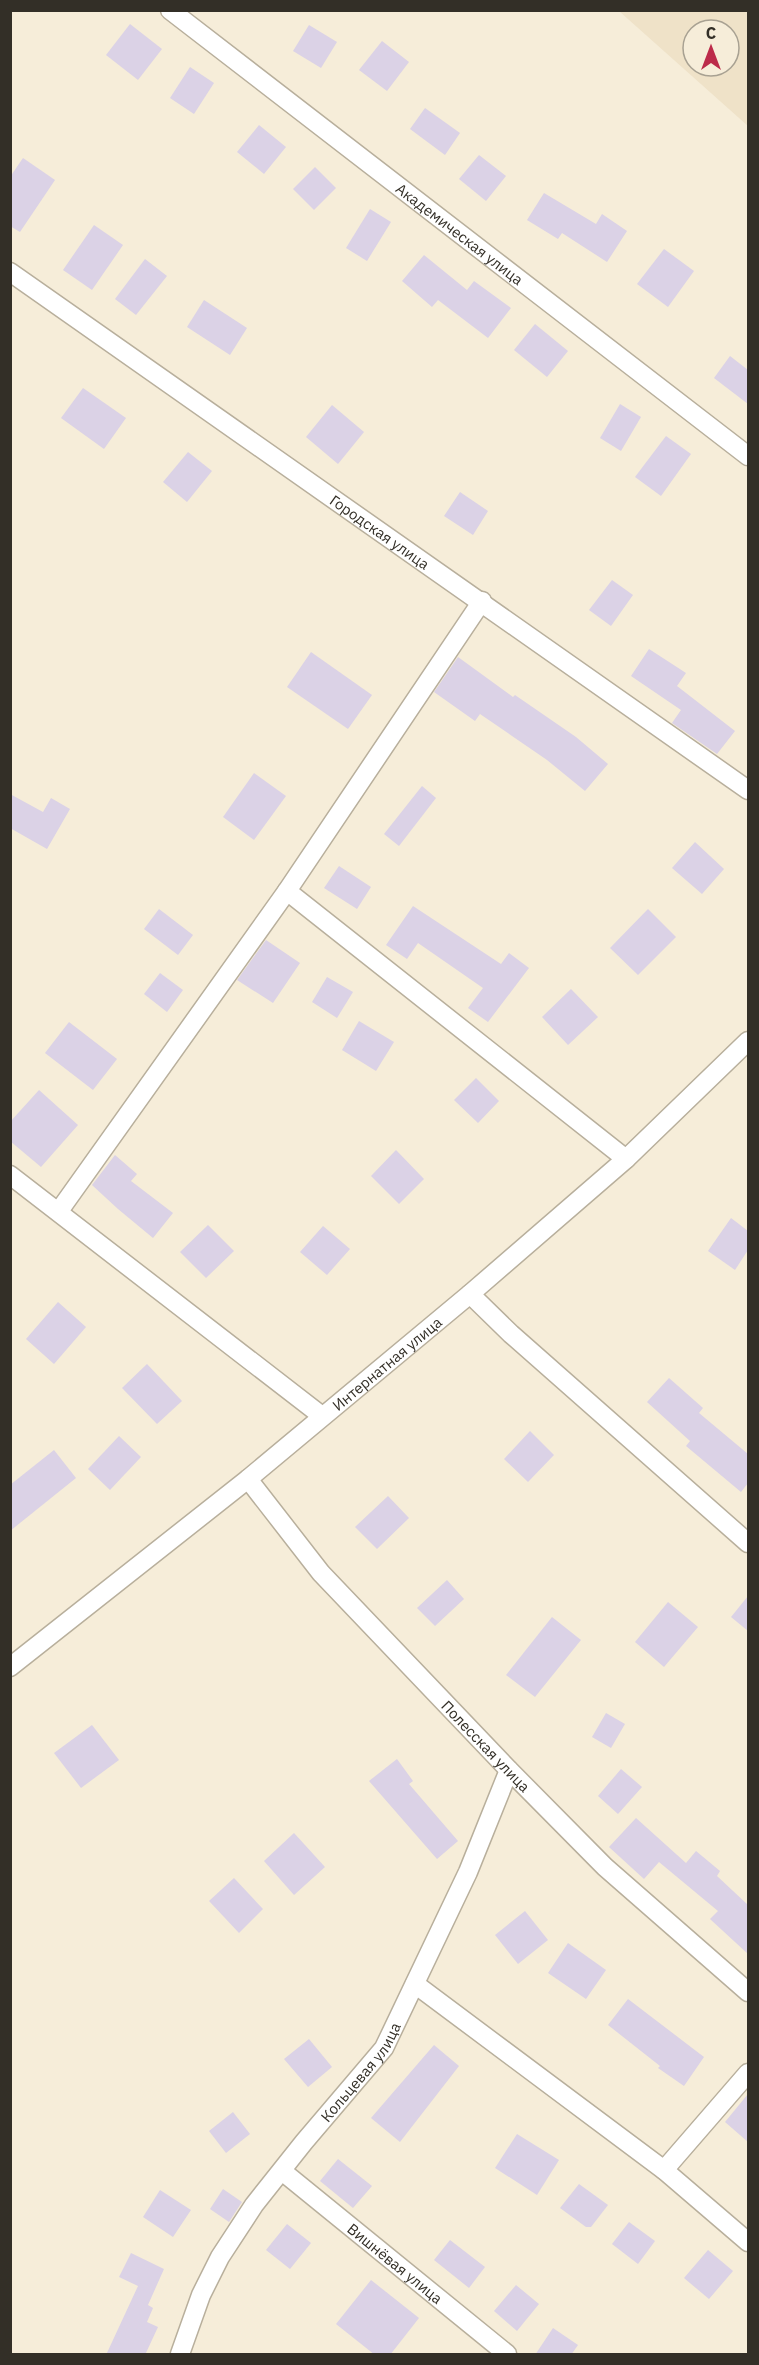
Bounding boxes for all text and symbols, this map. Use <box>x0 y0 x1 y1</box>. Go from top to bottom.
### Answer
north arrow <box>681 18 741 78</box>
text: С <box>706 23 716 43</box>
street label: Академическая улица <box>392 178 527 289</box>
street label: Городская улица <box>327 490 433 573</box>
street label: Интернатная улица <box>328 1312 446 1414</box>
street label: Полесская улица <box>438 1696 534 1796</box>
street label: Кольцевая улица <box>316 2019 404 2125</box>
street label: Вишнёвая улица <box>344 2219 447 2307</box>

